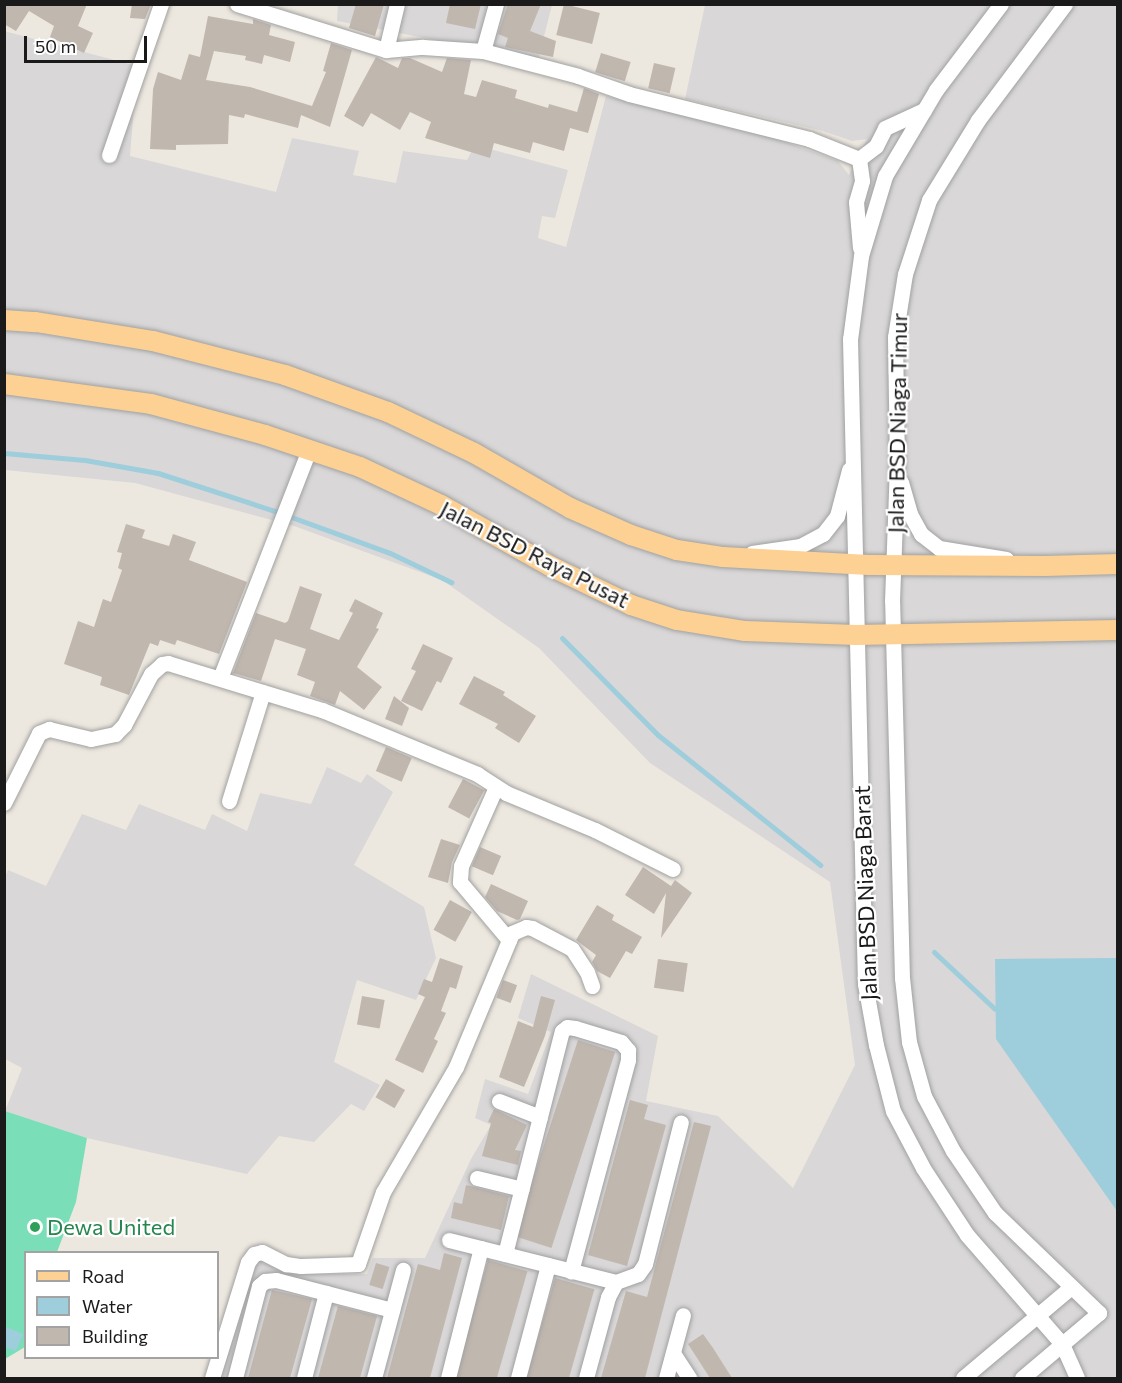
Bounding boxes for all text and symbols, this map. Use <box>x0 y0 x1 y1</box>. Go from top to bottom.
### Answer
scale bar <box>27 24 150 62</box>
text: 50 m <box>35 35 76 57</box>
street label: Jalan BSD Niaga Timur <box>882 312 912 534</box>
street label: Jalan BSD Raya Pusat <box>436 495 634 613</box>
street label: Jalan BSD Niaga Barat <box>848 785 882 1001</box>
place label: Dewa United <box>47 1214 175 1240</box>
marker: Dewa United <box>28 1220 42 1234</box>
legend <box>24 1251 219 1359</box>
text: Road <box>82 1265 124 1287</box>
text: Water <box>82 1295 133 1317</box>
text: Building <box>82 1325 148 1347</box>

